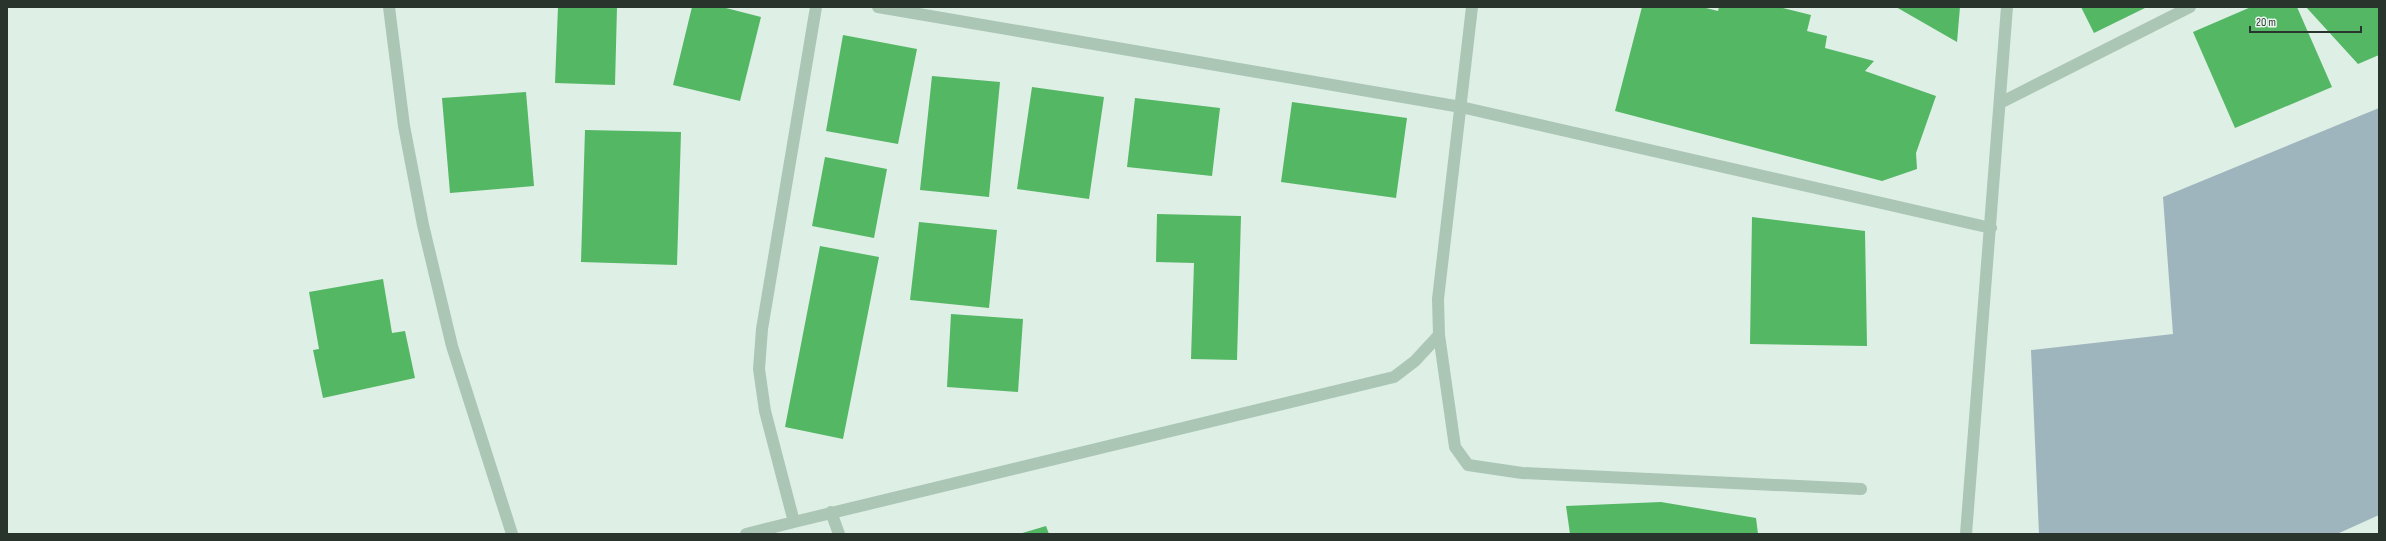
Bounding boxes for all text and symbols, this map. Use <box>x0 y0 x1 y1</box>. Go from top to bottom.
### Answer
scale bar <box>2250 8 2361 34</box>
text: 20 m <box>2256 15 2276 30</box>

